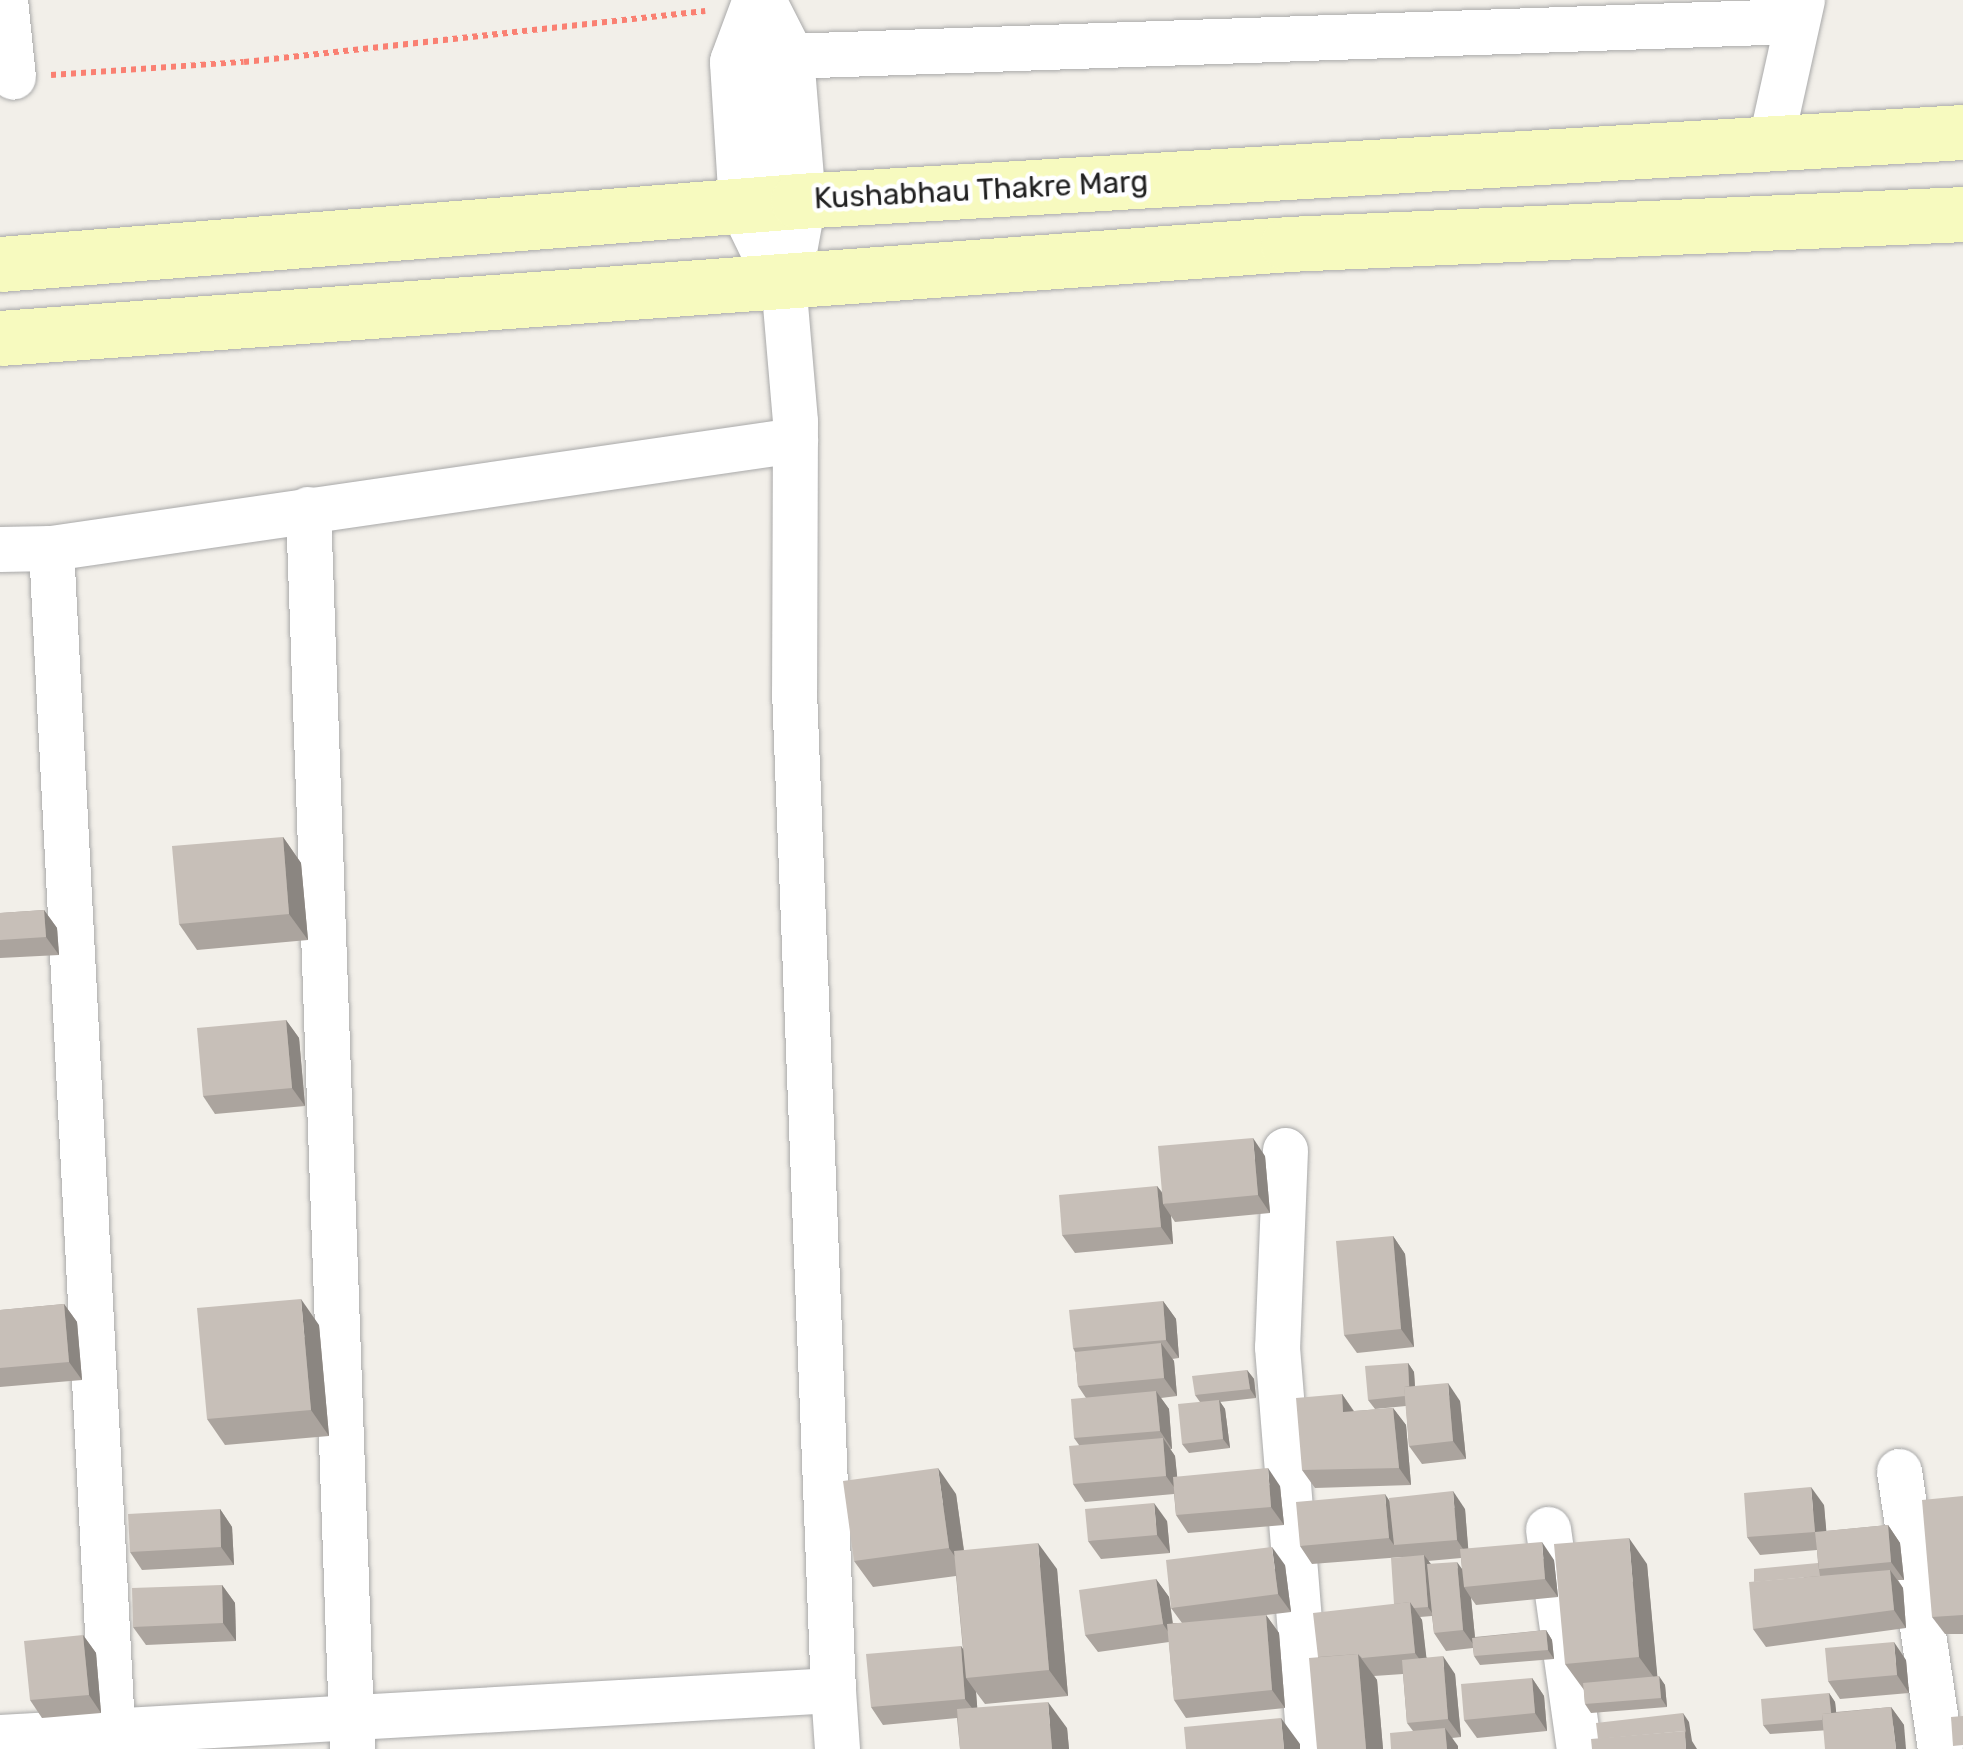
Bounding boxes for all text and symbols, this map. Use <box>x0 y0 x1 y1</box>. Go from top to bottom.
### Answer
street label: Kushabhau Thakre Marg <box>813 163 1149 217</box>

